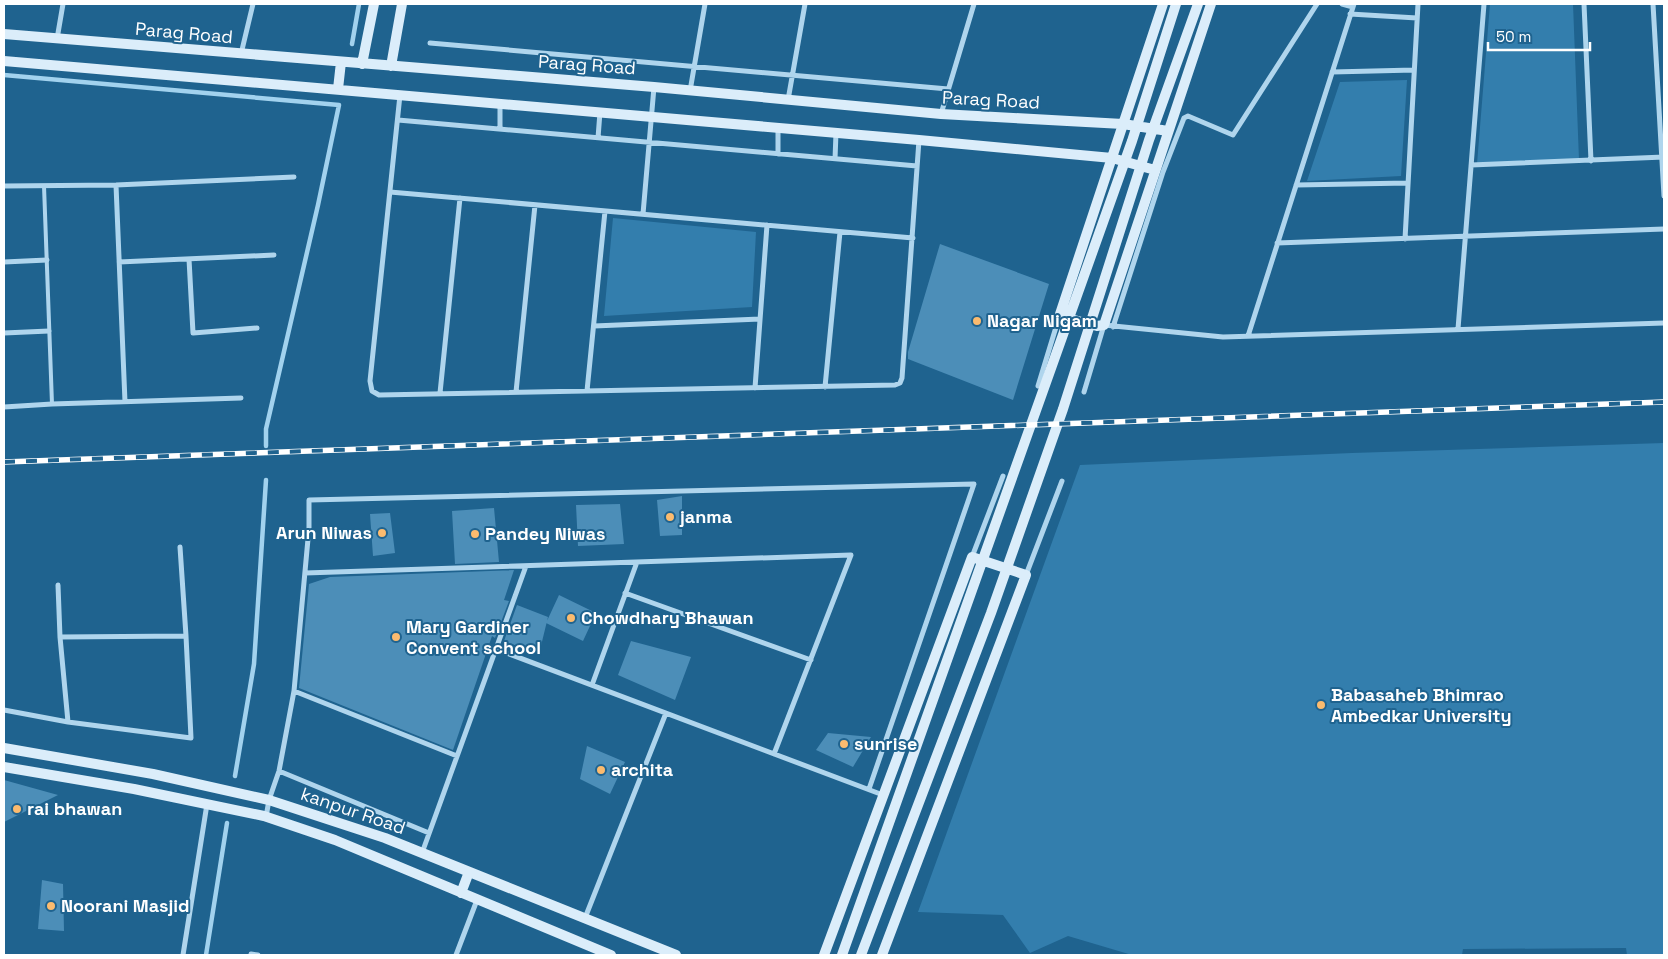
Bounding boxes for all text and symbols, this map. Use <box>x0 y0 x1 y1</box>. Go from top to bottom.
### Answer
street label: Parag Road <box>134 17 234 48</box>
scale bar <box>1488 20 1590 52</box>
text: 50 m <box>1496 27 1531 46</box>
street label: Parag Road <box>537 50 637 79</box>
street label: Parag Road <box>942 85 1041 114</box>
place label: Nagar Nigam <box>987 309 1097 332</box>
marker: Nagar Nigam <box>971 315 983 327</box>
place label: janma <box>679 505 733 528</box>
marker: janma <box>664 511 676 523</box>
place label: Arun Niwas <box>276 521 372 544</box>
place label: Pandey Niwas <box>485 522 605 545</box>
marker: Arun Niwas <box>376 527 388 539</box>
marker: Pandey Niwas <box>469 528 481 540</box>
place label: Chowdhary Bhawan <box>581 606 754 629</box>
marker: Chowdhary Bhawan <box>565 612 577 624</box>
place label: Mary Gardiner Convent school <box>406 615 541 659</box>
marker: Mary Gardiner Convent school <box>390 631 402 643</box>
place label: Babasaheb Bhimrao Ambedkar University <box>1331 683 1512 727</box>
marker: Babasaheb Bhimrao Ambedkar University <box>1315 699 1327 711</box>
place label: sunrise <box>854 732 917 755</box>
marker: sunrise <box>838 738 850 750</box>
place label: archita <box>611 758 674 781</box>
marker: archita <box>595 764 607 776</box>
street label: kanpur Road <box>298 782 408 839</box>
place label: rai bhawan <box>27 797 122 820</box>
marker: rai bhawan <box>11 803 23 815</box>
place label: Noorani Masjid <box>61 894 190 917</box>
marker: Noorani Masjid <box>45 900 57 912</box>

